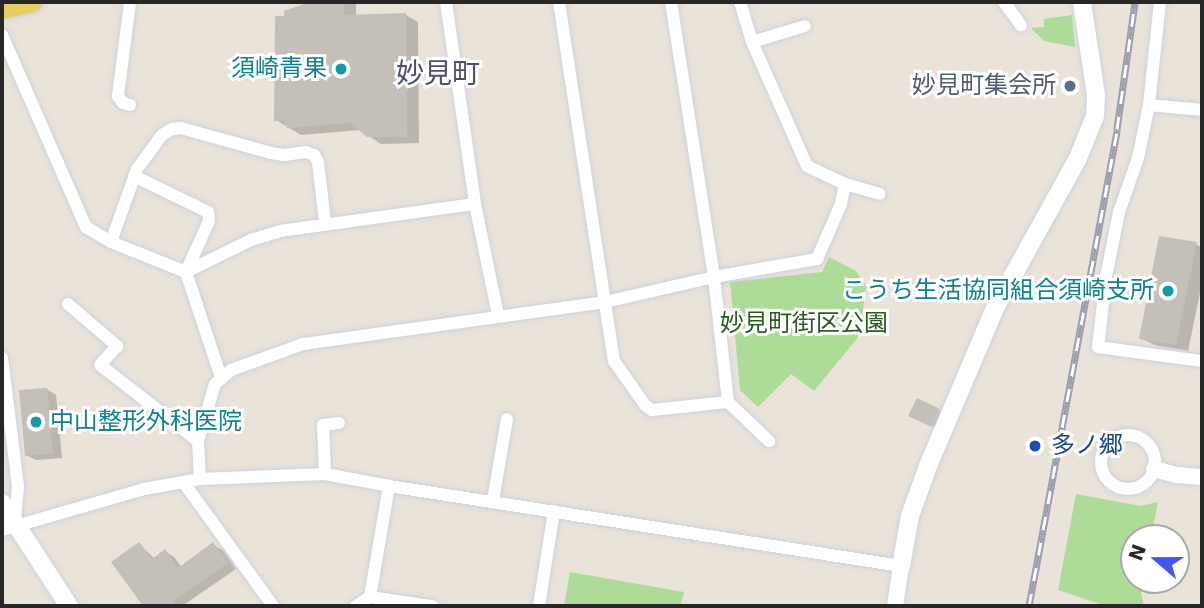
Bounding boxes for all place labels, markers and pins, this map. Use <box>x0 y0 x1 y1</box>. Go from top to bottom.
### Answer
place label: 須崎青果 <box>231 55 327 83</box>
marker: 須崎青果 <box>333 61 349 77</box>
place label: 妙見町集会所 <box>912 72 1056 100</box>
marker: 妙見町集会所 <box>1062 78 1078 94</box>
place label: こうち生活協同組合須崎支所 <box>842 277 1154 305</box>
marker: こうち生活協同組合須崎支所 <box>1160 283 1176 299</box>
place label: 中山整形外科医院 <box>50 408 242 436</box>
marker: 中山整形外科医院 <box>28 414 44 430</box>
place label: 多ノ郷 <box>1051 432 1123 460</box>
marker: 多ノ郷 <box>1025 436 1045 456</box>

